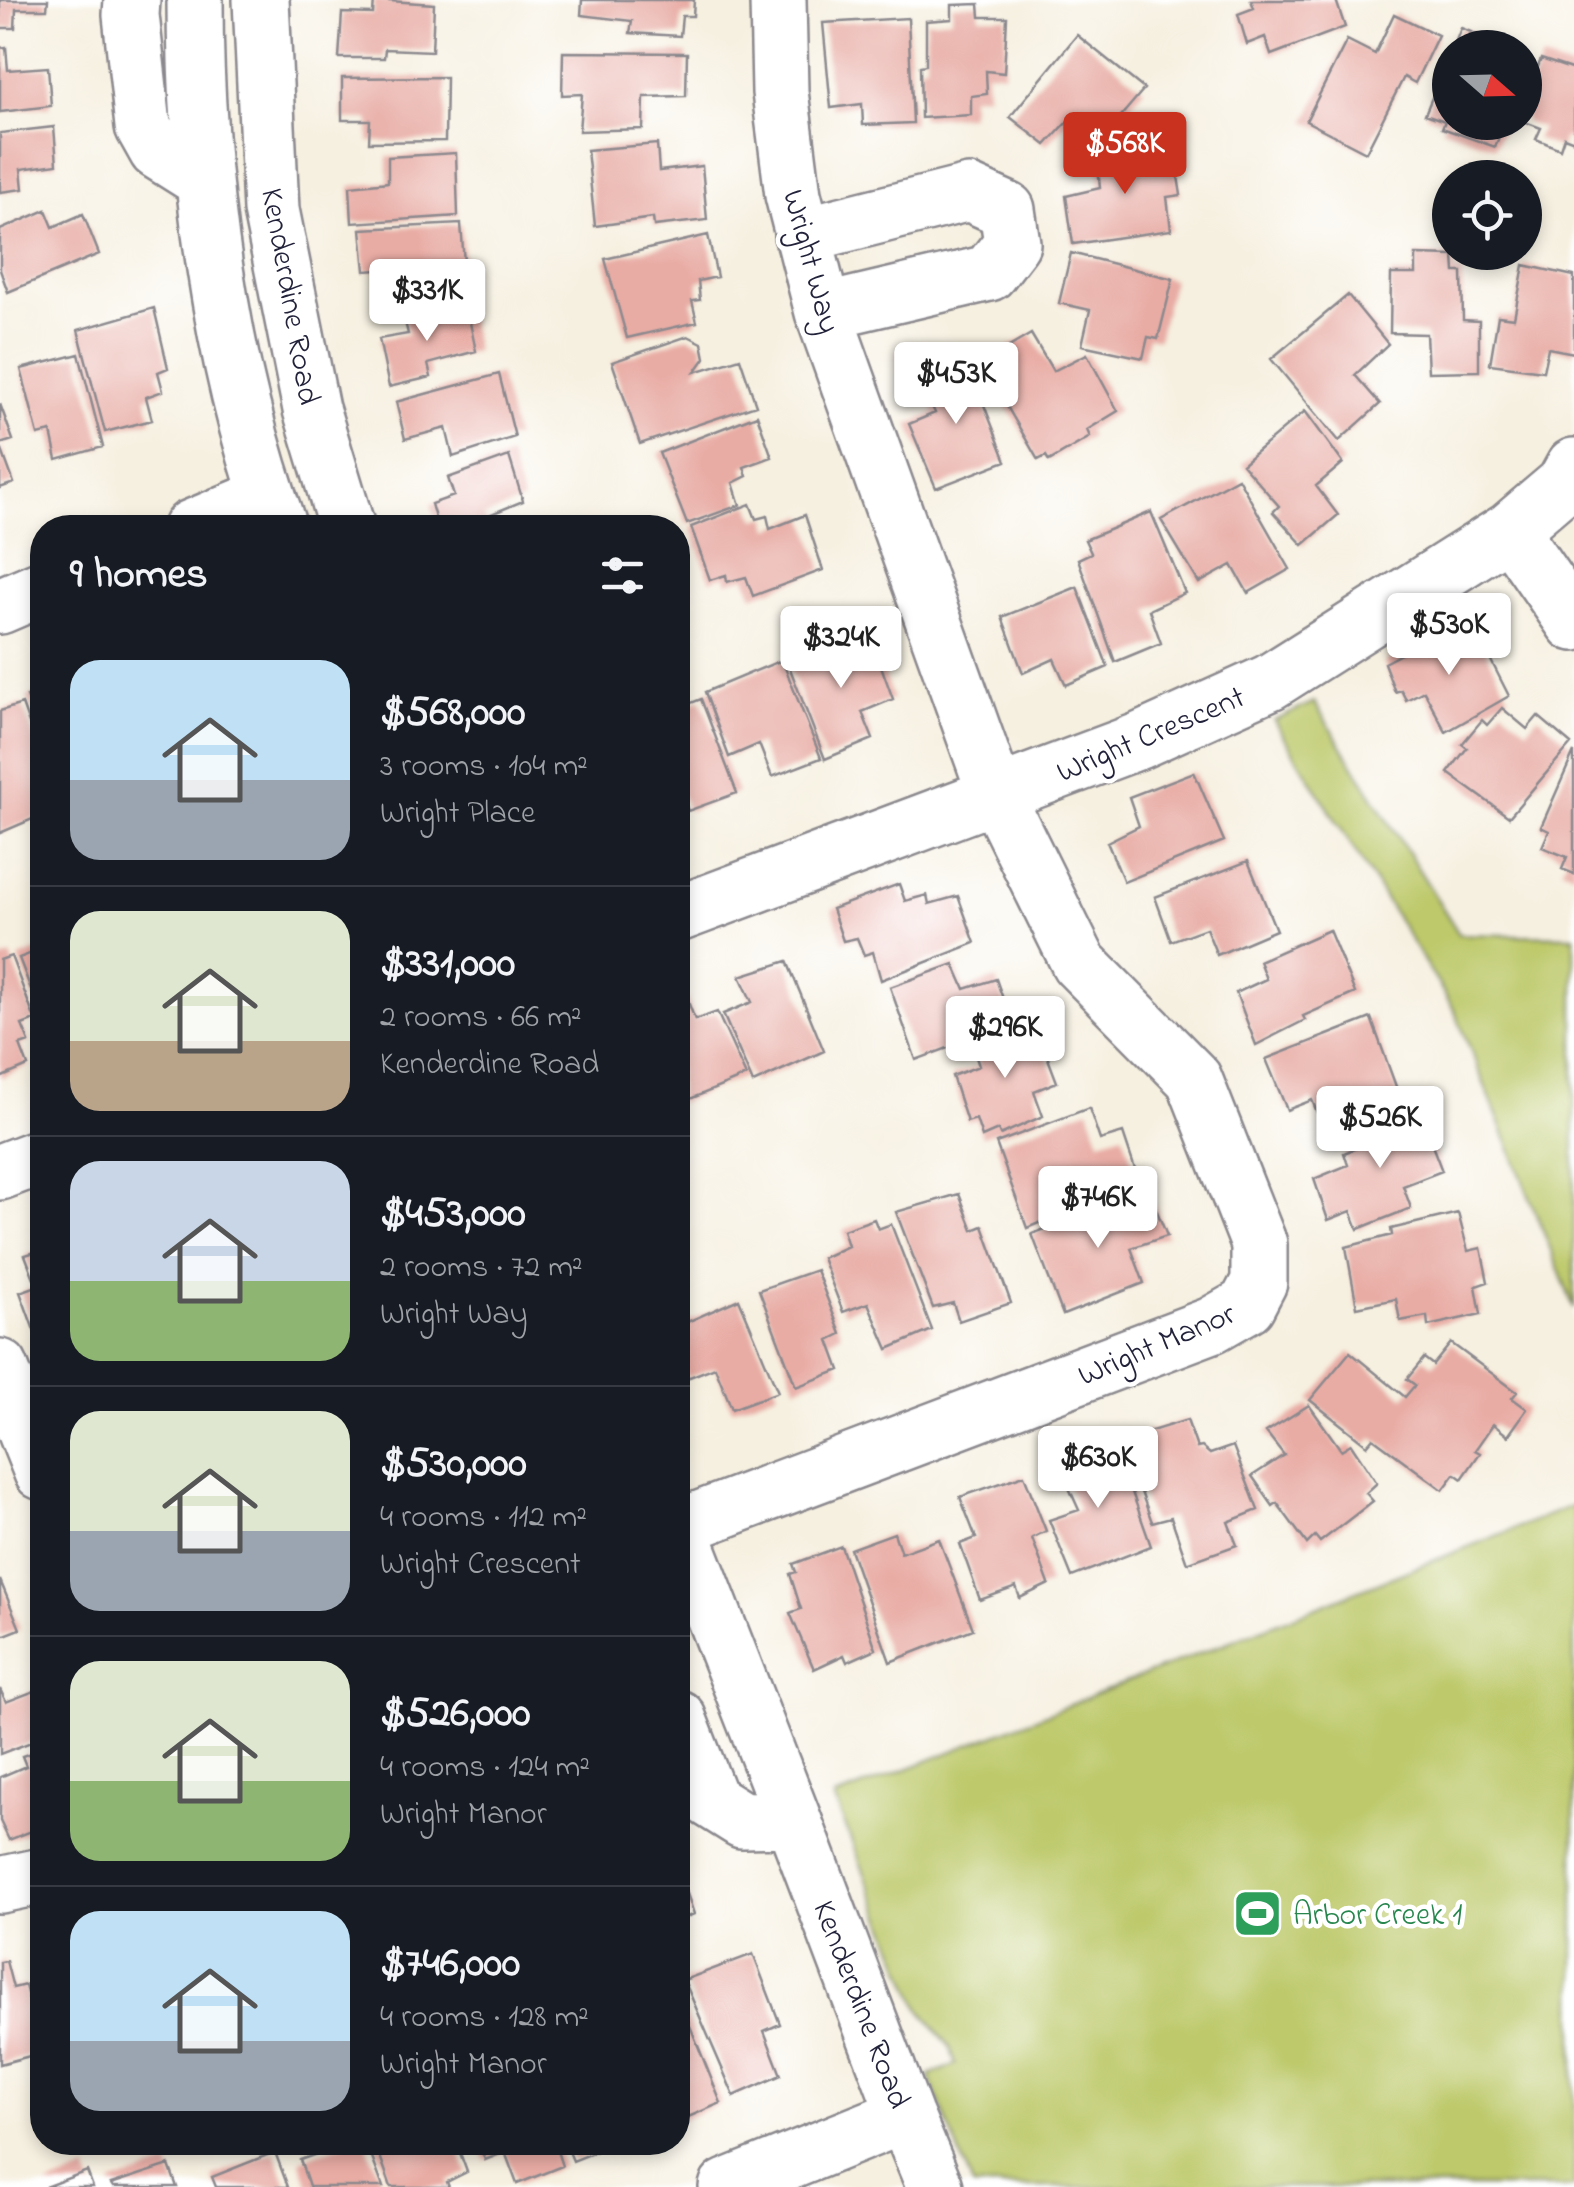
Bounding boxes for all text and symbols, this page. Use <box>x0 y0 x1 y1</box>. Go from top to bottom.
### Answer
north arrow <box>1432 30 1542 140</box>
map controls <box>1432 30 1542 270</box>
pin: $568K <box>1055 112 1195 197</box>
text: $568K <box>1085 121 1165 168</box>
button: locate <box>1432 160 1542 270</box>
street label: Kenderdine Road <box>246 185 331 409</box>
street label: Wright Way <box>768 185 851 339</box>
pin: $331K <box>357 259 497 344</box>
text: $331K <box>391 268 463 315</box>
pin: $453K <box>886 342 1026 427</box>
text: $453K <box>916 351 996 398</box>
text: 9 homes <box>70 545 208 606</box>
icon: filters <box>595 548 650 603</box>
pin: $530K <box>1379 593 1519 678</box>
text: $530K <box>1409 602 1489 649</box>
pin: $324K <box>771 606 911 691</box>
text: $324K <box>802 615 880 662</box>
street label: Wright Crescent <box>1050 675 1253 797</box>
text: $568,000 <box>380 683 525 744</box>
icon: home <box>150 700 270 820</box>
text: 3 rooms · 104 m² <box>380 744 588 791</box>
text: Wright Place <box>380 791 535 838</box>
text: $331,000 <box>380 934 515 995</box>
icon: home <box>150 951 270 1071</box>
text: 2 rooms · 66 m² <box>380 995 582 1042</box>
pin: $296K <box>935 996 1075 1081</box>
text: $296K <box>968 1005 1042 1052</box>
text: Kenderdine Road <box>380 1042 599 1089</box>
pin: $526K <box>1310 1086 1450 1171</box>
text: $526K <box>1338 1095 1422 1142</box>
pin: $746K <box>1028 1166 1168 1251</box>
text: $746K <box>1060 1175 1136 1222</box>
text: $453,000 <box>380 1184 526 1245</box>
icon: home <box>150 1201 270 1321</box>
text: 2 rooms · 72 m² <box>380 1245 582 1292</box>
text: Wright Way <box>380 1292 527 1339</box>
street label: Wright Manor <box>1072 1292 1243 1400</box>
pin: $630K <box>1028 1426 1168 1511</box>
text: $530,000 <box>380 1434 527 1495</box>
text: $630K <box>1060 1435 1136 1482</box>
icon: home <box>150 1451 270 1571</box>
text: 4 rooms · 112 m² <box>380 1495 587 1542</box>
text: Wright Crescent <box>380 1542 581 1589</box>
text: $526,000 <box>380 1684 530 1745</box>
icon: home <box>150 1701 270 1821</box>
text: 4 rooms · 124 m² <box>380 1745 590 1792</box>
text: Wright Manor <box>380 1792 547 1839</box>
sports icon: Arbor Creek 1 <box>1232 1887 1284 1939</box>
place label: Arbor Creek 1 <box>1293 1893 1462 1940</box>
street label: Kenderdine Road <box>798 1894 921 2116</box>
text: $746,000 <box>380 1934 520 1995</box>
icon: home <box>150 1951 270 2071</box>
text: 4 rooms · 128 m² <box>380 1995 589 2042</box>
text: Wright Manor <box>380 2042 547 2089</box>

